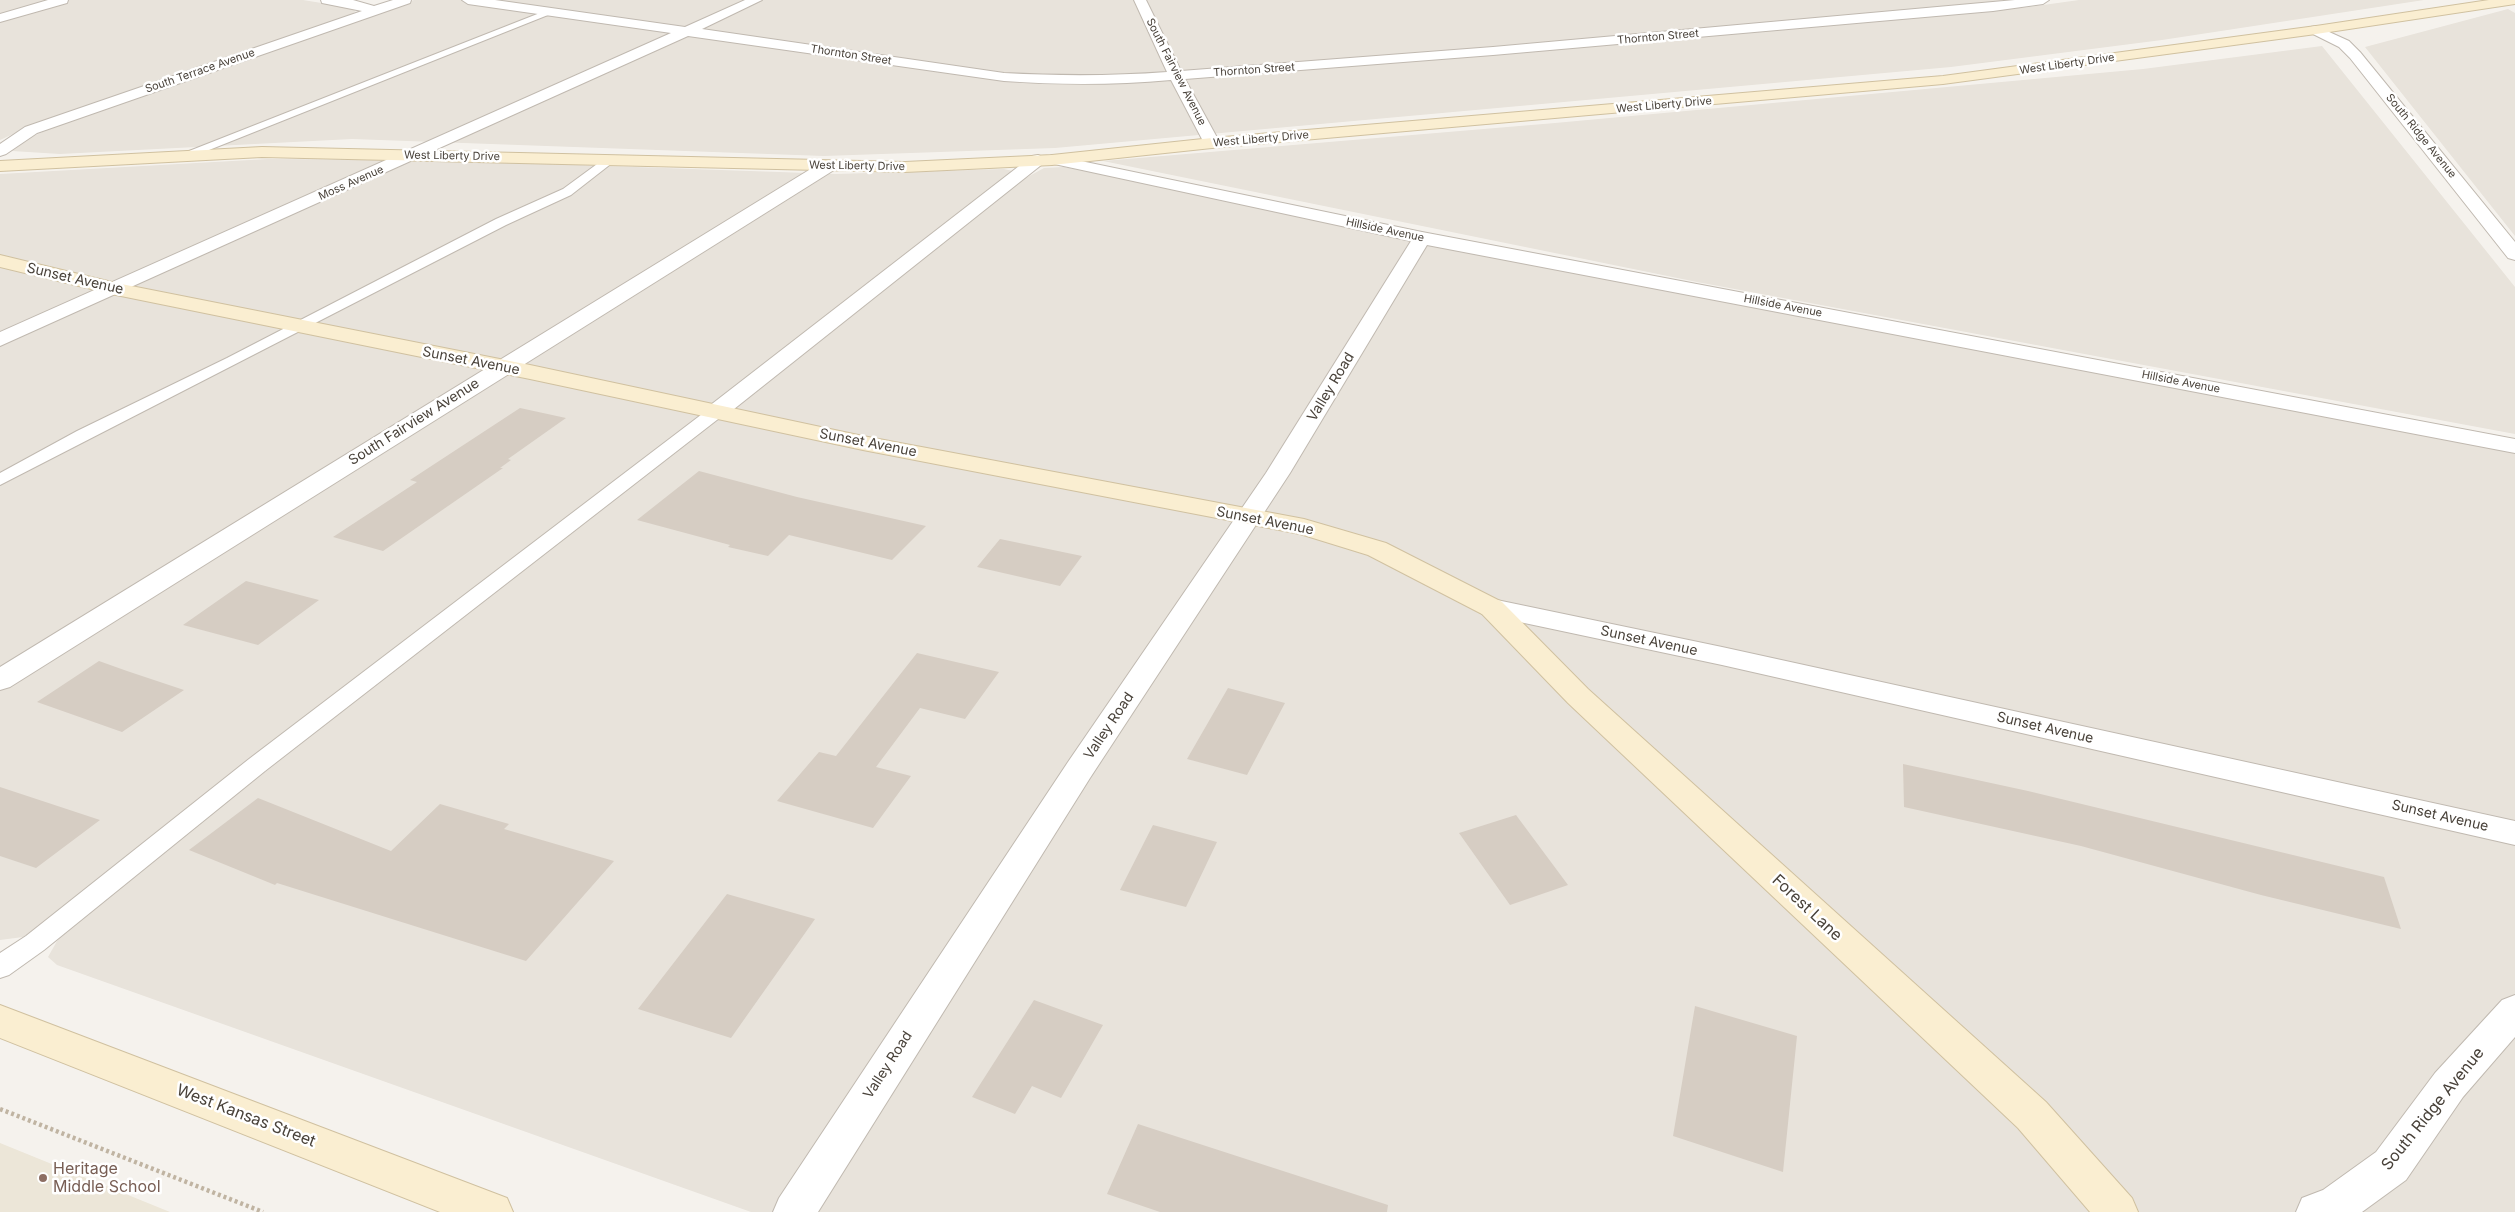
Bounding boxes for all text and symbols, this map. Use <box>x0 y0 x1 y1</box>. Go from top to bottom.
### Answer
street label: South Fairview Avenue <box>1143 16 1209 128</box>
street label: Thornton Street <box>1617 27 1699 47</box>
street label: Thornton Street <box>810 42 892 68</box>
street label: South Terrace Avenue <box>143 46 257 96</box>
street label: West Liberty Drive <box>2019 51 2115 77</box>
street label: Thornton Street <box>1213 61 1295 79</box>
street label: South Ridge Avenue <box>2383 91 2459 181</box>
street label: West Liberty Drive <box>1616 94 1712 116</box>
street label: West Liberty Drive <box>1213 128 1309 150</box>
street label: West Liberty Drive <box>404 149 500 163</box>
street label: West Liberty Drive <box>809 159 905 173</box>
street label: Moss Avenue <box>316 163 386 203</box>
street label: Hillside Avenue <box>1345 215 1425 245</box>
street label: Sunset Avenue <box>25 260 125 298</box>
street label: Hillside Avenue <box>1743 292 1823 320</box>
street label: Sunset Avenue <box>421 343 521 379</box>
street label: Valley Road <box>1304 350 1358 424</box>
street label: Hillside Avenue <box>2141 368 2221 396</box>
street label: South Fairview Avenue <box>346 375 482 469</box>
street label: Sunset Avenue <box>818 425 918 461</box>
street label: Sunset Avenue <box>1215 503 1315 539</box>
street label: Sunset Avenue <box>1599 623 1699 659</box>
street label: Valley Road <box>1080 689 1138 763</box>
street label: Sunset Avenue <box>1995 709 2095 747</box>
street label: Sunset Avenue <box>2390 797 2490 835</box>
street label: Forest Lane <box>1768 871 1846 945</box>
street label: Valley Road <box>860 1028 916 1102</box>
street label: South Ridge Avenue <box>2378 1044 2488 1174</box>
street label: West Kansas Street <box>174 1081 318 1151</box>
place label: Heritage Middle School <box>53 1159 161 1197</box>
marker: Heritage Middle School <box>37 1172 49 1184</box>

